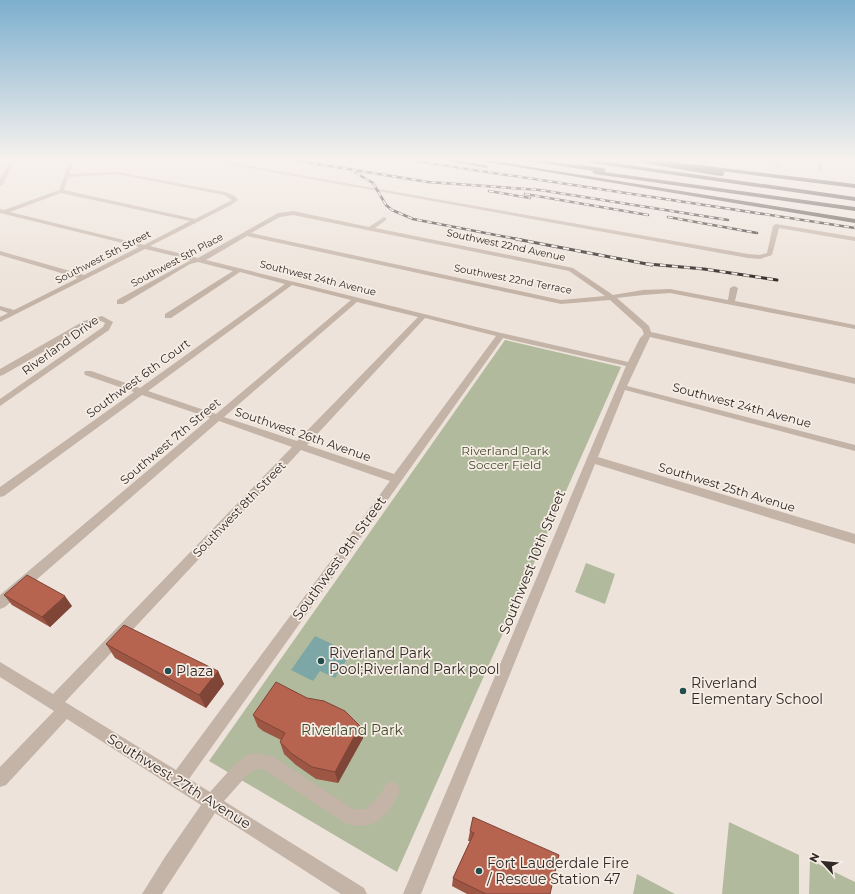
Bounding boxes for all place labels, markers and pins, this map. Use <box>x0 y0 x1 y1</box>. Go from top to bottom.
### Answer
place label: Riverland Park Pool;Riverland Park pool <box>329 644 500 678</box>
marker: Riverland Park Pool;Riverland Park pool <box>316 656 326 666</box>
place label: Plaza <box>176 662 214 680</box>
marker: Plaza <box>163 666 173 676</box>
place label: Riverland Elementary School <box>691 674 823 708</box>
marker: Riverland Elementary School <box>678 686 688 696</box>
place label: Fort Lauderdale Fire / Rescue Station 47 <box>486 854 629 888</box>
marker: Fort Lauderdale Fire / Rescue Station 47 <box>474 866 484 876</box>

